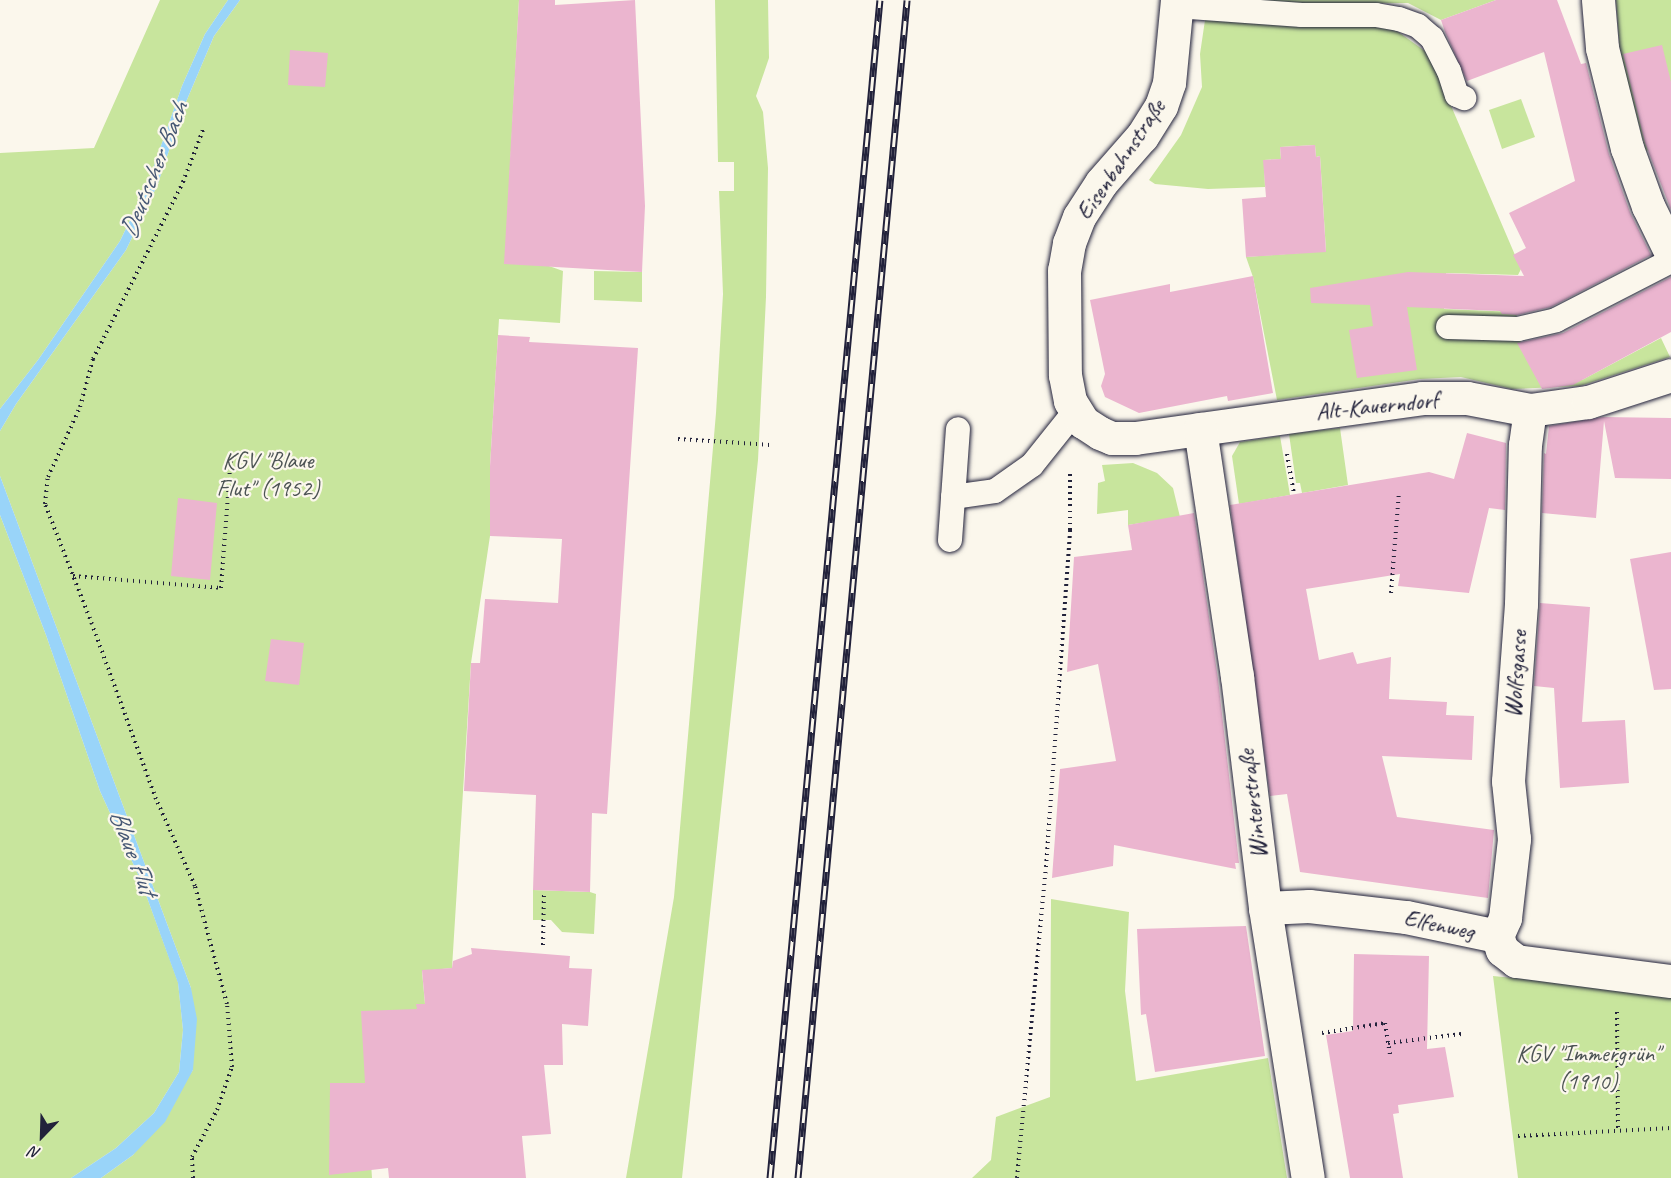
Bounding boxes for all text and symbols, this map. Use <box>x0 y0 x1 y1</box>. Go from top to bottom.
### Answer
street label: Eisenbahnstraße <box>1070 94 1172 226</box>
water label: Deutscher Bach <box>113 98 195 242</box>
street label: Alt-Kauerndorf <box>1314 385 1440 427</box>
park label: KGV "Blaue Flut" (1952) <box>217 447 319 503</box>
street label: Wolfsgasse <box>1499 629 1533 719</box>
street label: Winterstraße <box>1232 748 1274 860</box>
water label: Blaue Flut <box>103 805 163 899</box>
street label: Elfenweg <box>1401 904 1477 946</box>
park label: KGV "Immergrün" (1910) <box>1516 1040 1660 1096</box>
north arrow <box>12 1106 72 1166</box>
text: N <box>27 1141 43 1164</box>

